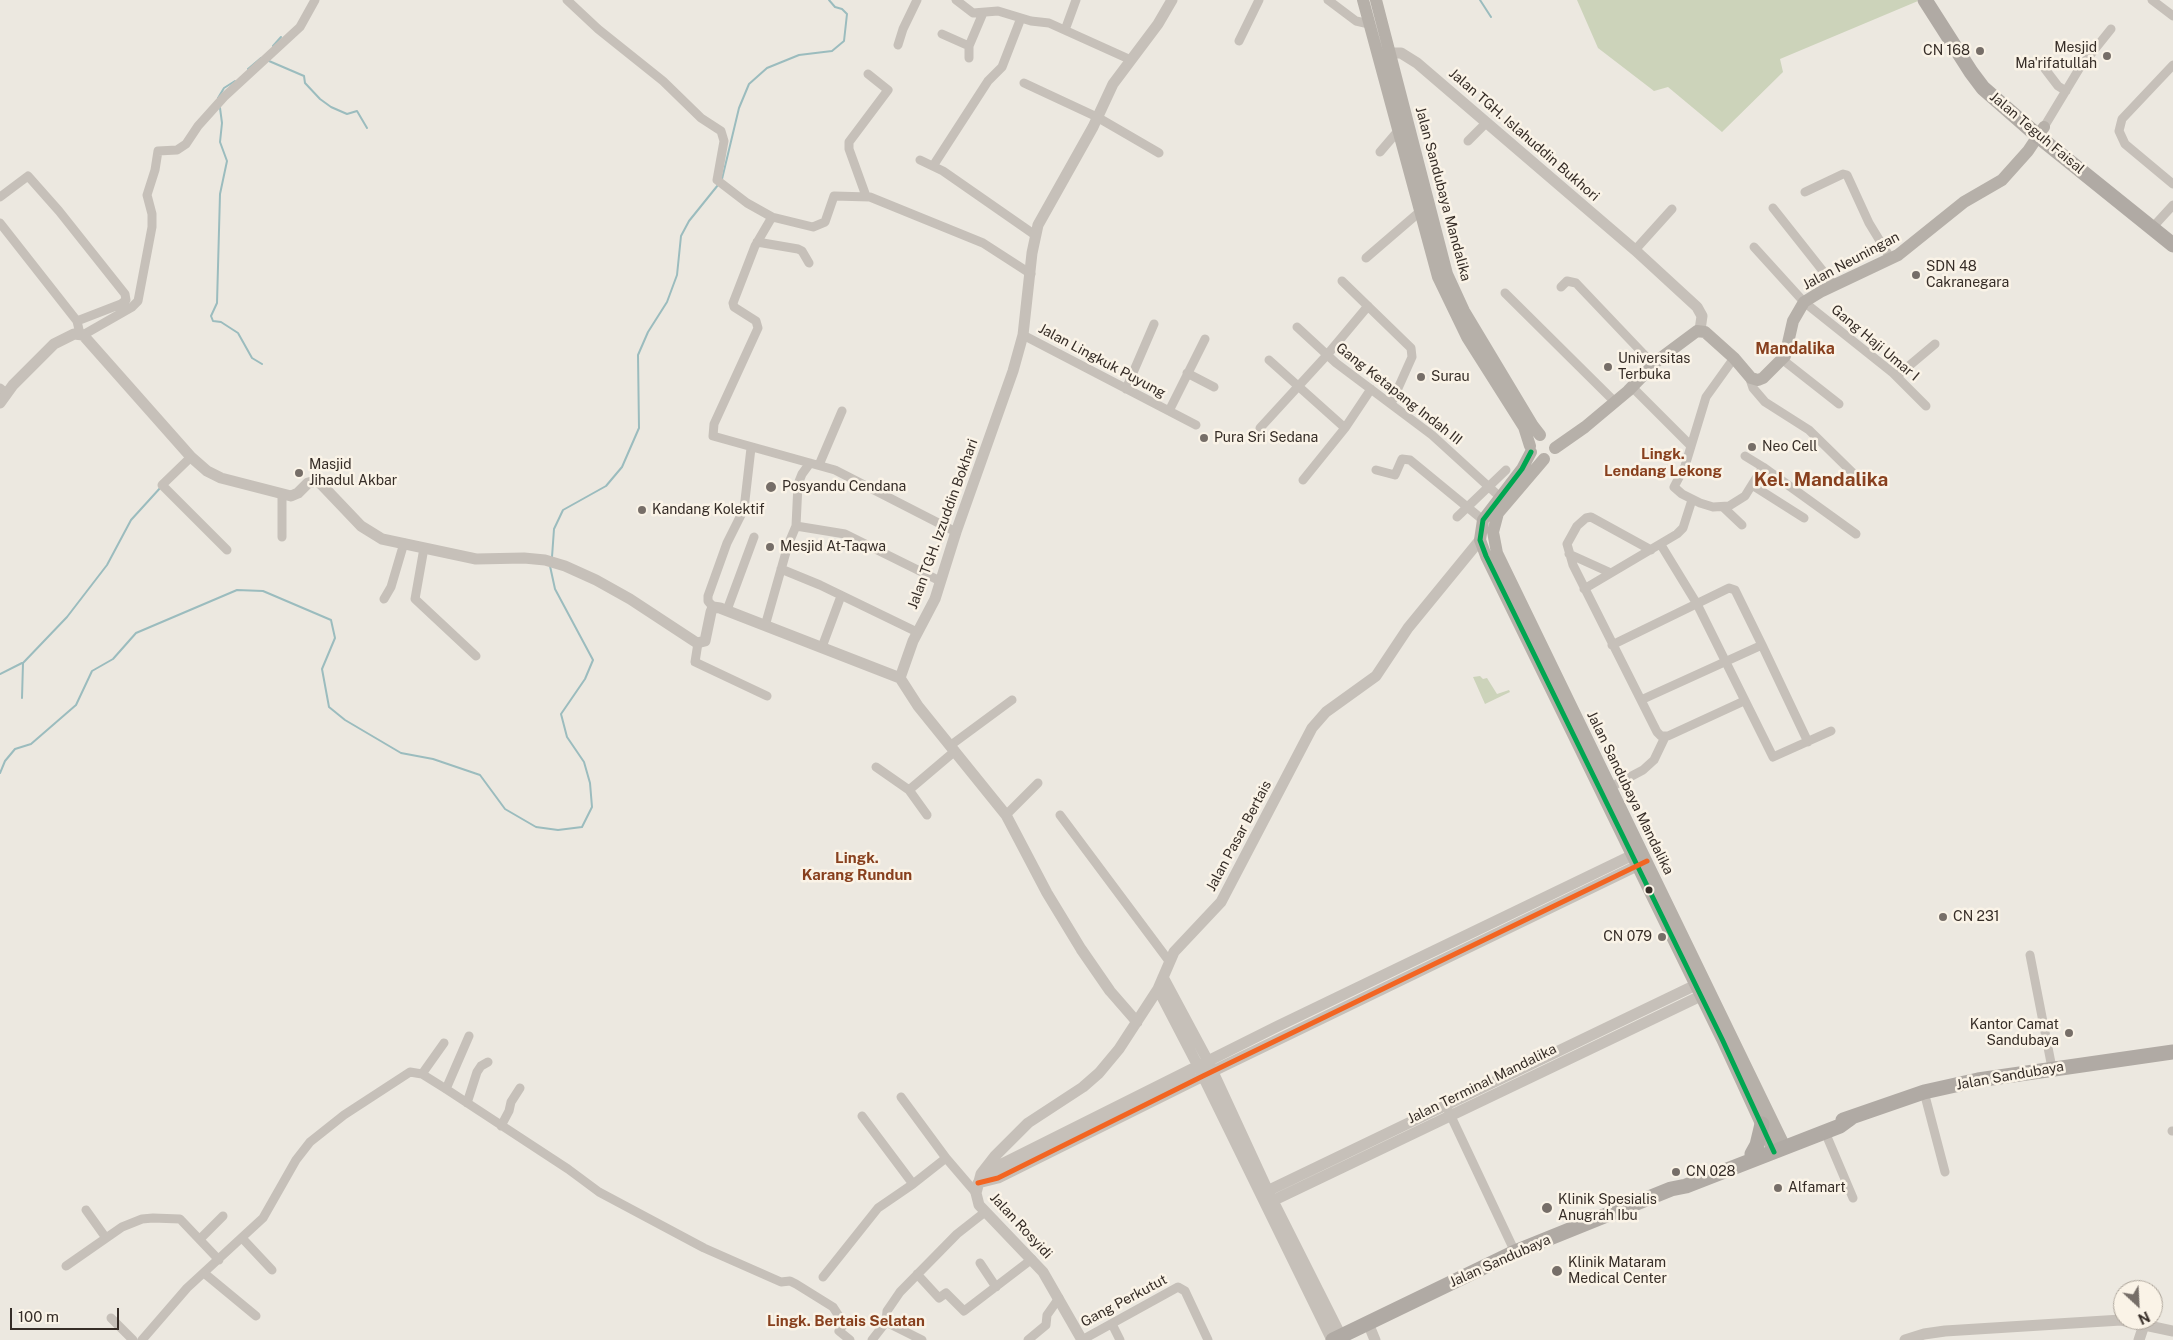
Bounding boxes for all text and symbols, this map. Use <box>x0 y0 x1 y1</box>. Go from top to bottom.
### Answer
place label: Mesjid Ma'rifatullah <box>2015 40 2097 72</box>
place label: CN 168 <box>1923 43 1970 59</box>
marker: CN 168 <box>1974 45 1986 57</box>
marker: Mesjid Ma'rifatullah <box>2101 50 2113 62</box>
street label: Jalan TGH. Islahuddin Bukhori <box>1445 65 1603 205</box>
street label: Jalan Teguh Faisal <box>1986 88 2088 178</box>
street label: Jalan Sandubaya Mandalika <box>1412 105 1474 283</box>
street label: Jalan Neuningan <box>1800 228 1902 294</box>
place label: SDN 48 Cakranegara <box>1926 259 2009 292</box>
marker: SDN 48 Cakranegara <box>1910 269 1922 281</box>
street label: Gang Haji Umar I <box>1828 301 1922 385</box>
street label: Jalan Lingkuk Puyung <box>1036 320 1168 402</box>
street label: Gang Ketapang Indah III <box>1332 339 1466 449</box>
district label: Mandalika <box>1755 339 1835 359</box>
place label: Universitas Terbuka <box>1618 351 1690 384</box>
marker: Universitas Terbuka <box>1602 361 1614 373</box>
place label: Surau <box>1431 369 1470 385</box>
marker: Surau <box>1415 371 1427 383</box>
place label: Pura Sri Sedana <box>1214 430 1318 446</box>
marker: Pura Sri Sedana <box>1198 432 1210 444</box>
street label: Jalan TGH. Izzuddin Bokhari <box>904 437 982 611</box>
place label: Neo Cell <box>1762 439 1818 455</box>
marker: Neo Cell <box>1746 441 1758 453</box>
district label: Lingk. Lendang Lekong <box>1604 445 1722 480</box>
place label: Masjid Jihadul Akbar <box>309 457 397 490</box>
marker: Masjid Jihadul Akbar <box>293 467 305 479</box>
district label: Kel. Mandalika <box>1754 469 1888 491</box>
place label: Posyandu Cendana <box>782 479 906 495</box>
marker: Posyandu Cendana <box>764 480 778 494</box>
place label: Kandang Kolektif <box>652 502 765 518</box>
marker: Kandang Kolektif <box>636 504 648 516</box>
place label: Mesjid At-Taqwa <box>780 539 886 555</box>
marker: Mesjid At-Taqwa <box>764 541 776 553</box>
street label: Jalan Sandubaya Mandalika <box>1583 708 1677 878</box>
street label: Jalan Pasar Bertais <box>1203 778 1275 894</box>
district label: Lingk. Karang Rundun <box>802 849 912 884</box>
unlabelled marker <box>1644 885 1654 895</box>
place label: CN 231 <box>1953 909 1999 925</box>
marker: CN 231 <box>1937 911 1949 923</box>
place label: CN 079 <box>1603 929 1652 945</box>
marker: CN 079 <box>1656 931 1668 943</box>
place label: Kantor Camat Sandubaya <box>1970 1017 2059 1050</box>
marker: Kantor Camat Sandubaya <box>2063 1027 2075 1039</box>
street label: Jalan Terminal Mandalika <box>1405 1041 1559 1127</box>
street label: Jalan Sandubaya <box>1955 1058 2065 1094</box>
place label: CN 028 <box>1686 1164 1736 1180</box>
marker: CN 028 <box>1670 1166 1682 1178</box>
place label: Alfamart <box>1788 1180 1846 1196</box>
marker: Alfamart <box>1772 1182 1784 1194</box>
street label: Jalan Rosyidi <box>986 1190 1056 1262</box>
place label: Klinik Spesialis Anugrah Ibu <box>1558 1192 1657 1224</box>
marker: Klinik Spesialis Anugrah Ibu <box>1540 1201 1554 1215</box>
street label: Jalan Sandubaya <box>1447 1231 1553 1291</box>
place label: Klinik Mataram Medical Center <box>1568 1255 1667 1288</box>
marker: Klinik Mataram Medical Center <box>1550 1264 1564 1278</box>
street label: Gang Perkutut <box>1078 1271 1170 1331</box>
north arrow <box>2113 1280 2163 1330</box>
scale bar <box>12 1298 121 1330</box>
text: 100 m <box>18 1308 59 1325</box>
text: N <box>2136 1308 2152 1327</box>
district label: Lingk. Bertais Selatan <box>767 1312 925 1330</box>

